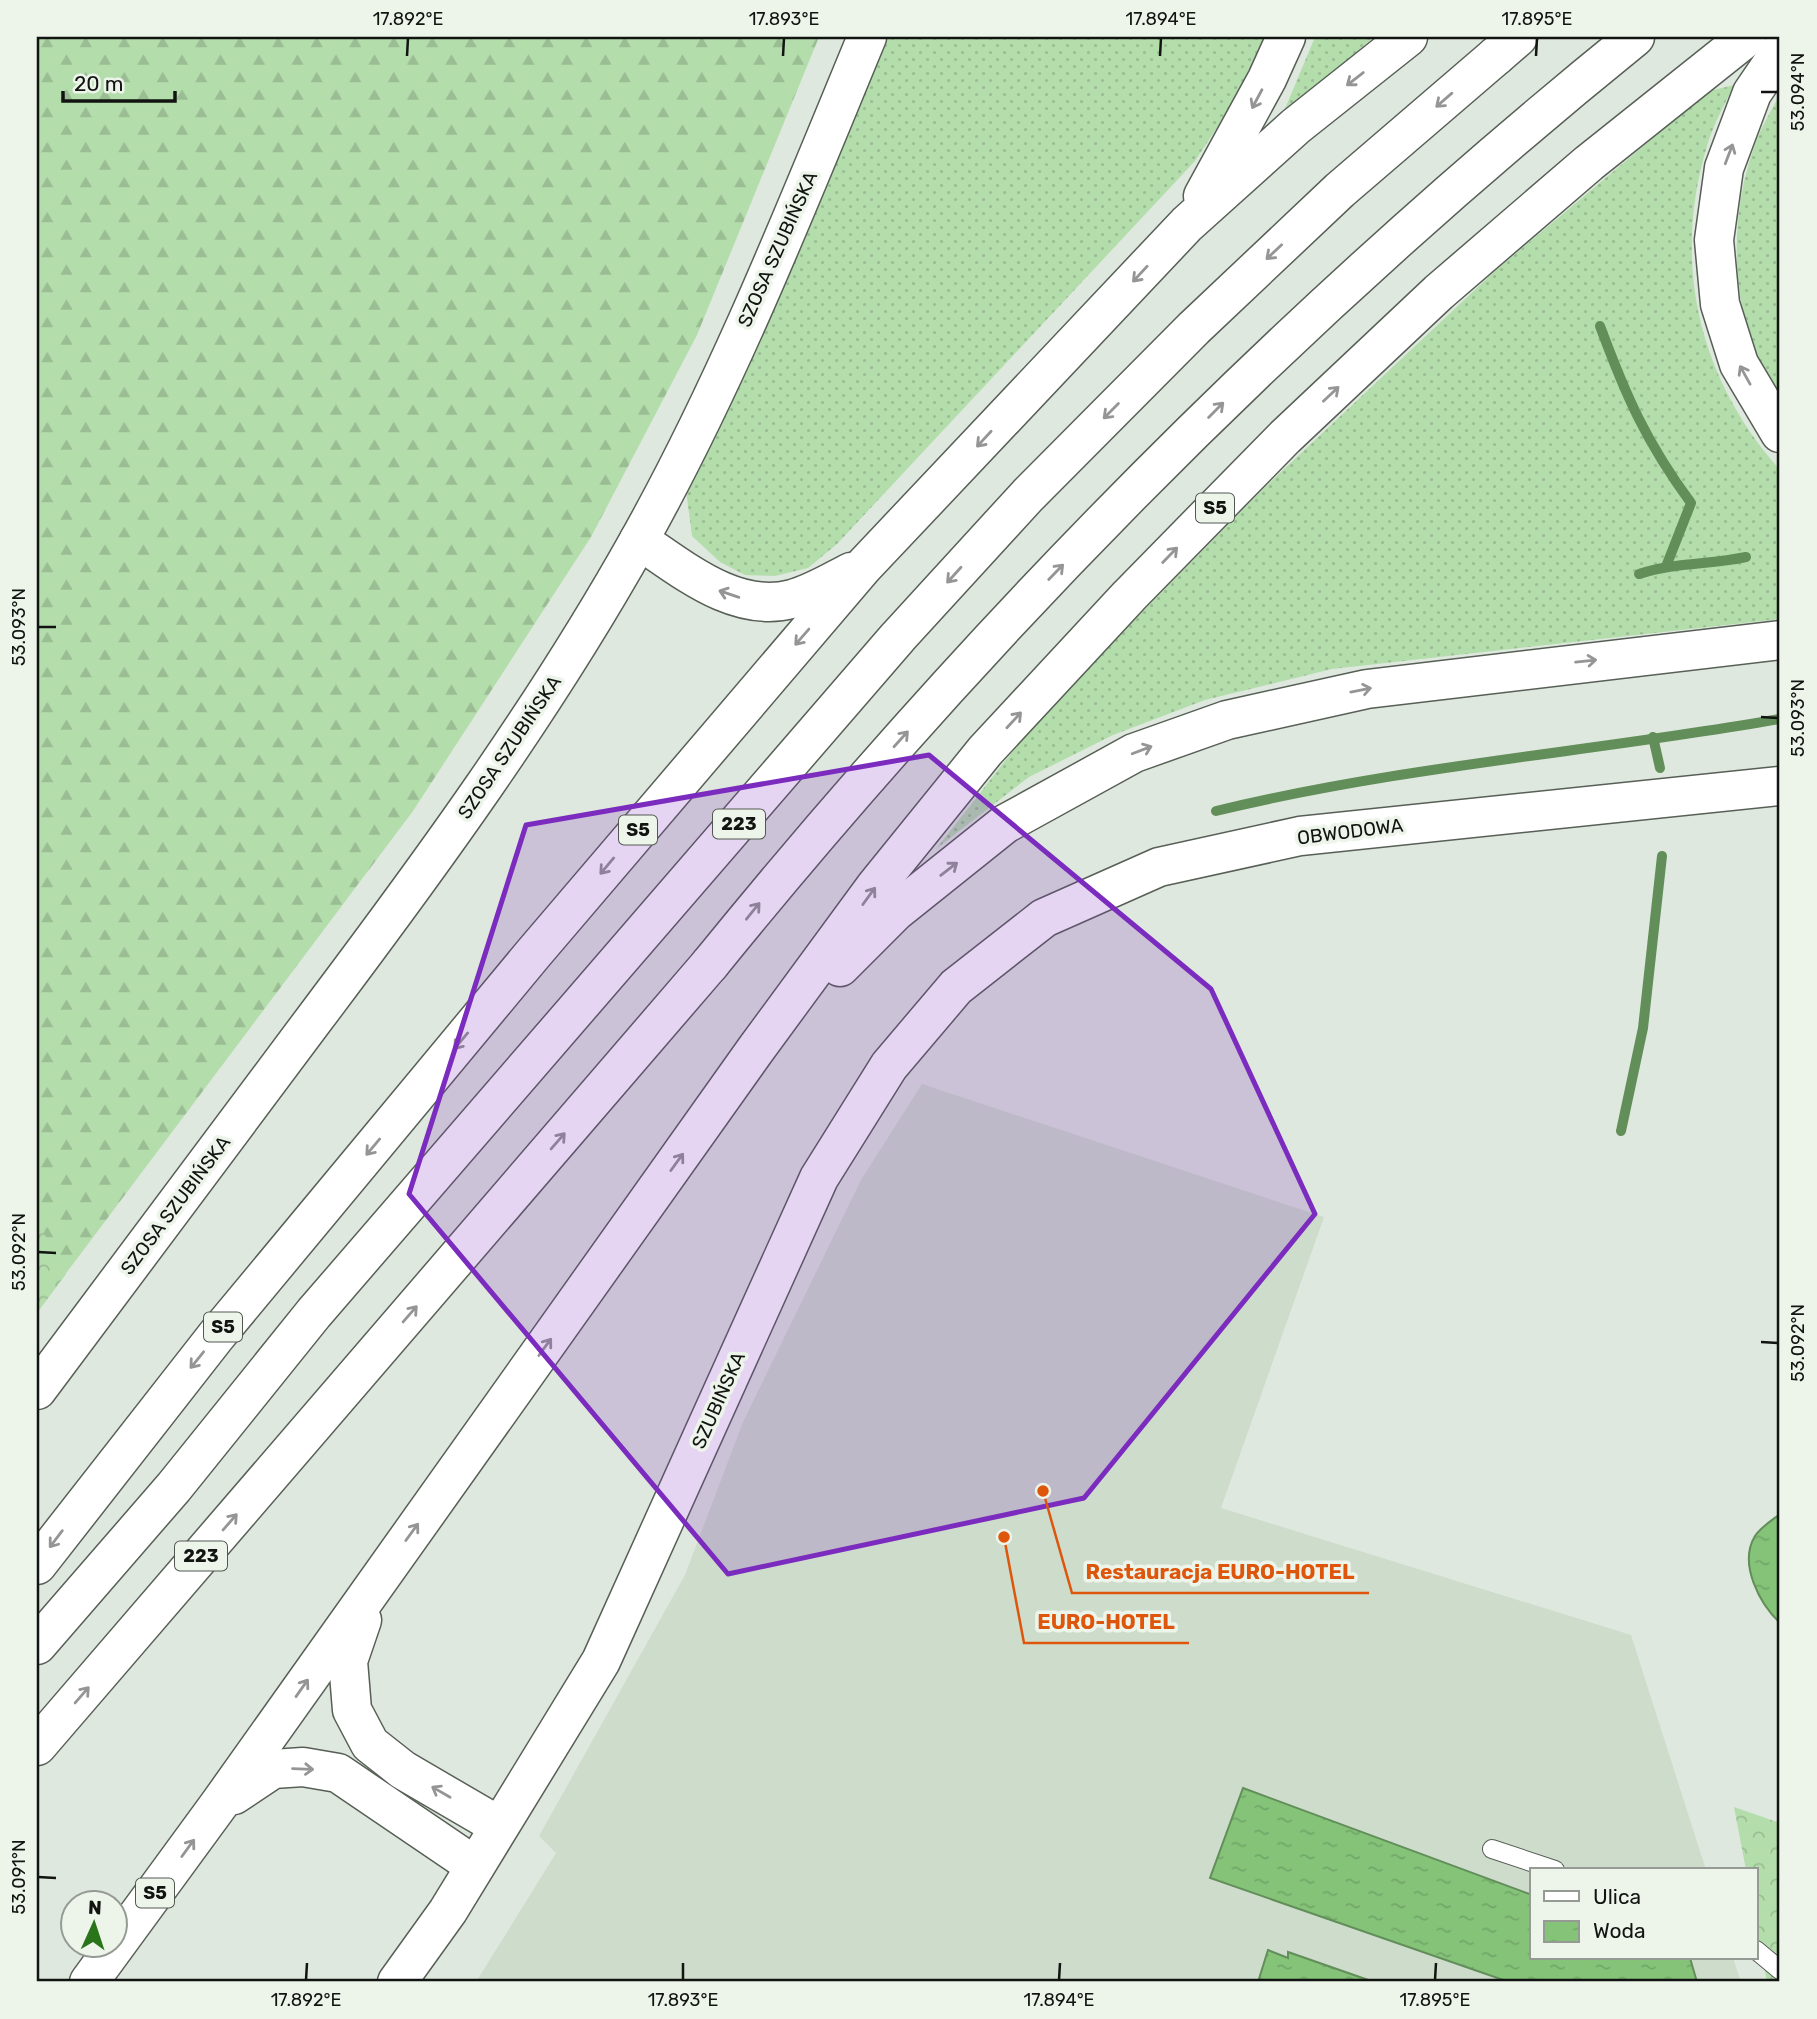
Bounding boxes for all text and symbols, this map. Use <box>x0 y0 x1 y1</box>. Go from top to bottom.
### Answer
text: 17.892°E <box>373 8 443 30</box>
text: 17.893°E <box>749 8 819 30</box>
text: 17.894°E <box>1125 8 1197 30</box>
text: 17.895°E <box>1502 8 1572 30</box>
text: 53.094°N <box>1787 53 1809 131</box>
scale bar <box>63 60 175 104</box>
text: 20 m <box>74 71 123 96</box>
one-way arrow <box>1346 72 1365 87</box>
one-way arrow <box>1250 88 1264 108</box>
one-way arrow <box>1435 92 1453 108</box>
one-way arrow <box>1724 143 1736 165</box>
street label: SZOSA SZUBIŃSKA <box>733 168 822 331</box>
one-way arrow <box>1266 243 1283 260</box>
one-way arrow <box>1132 265 1149 282</box>
one-way arrow <box>1738 365 1751 386</box>
one-way arrow <box>1322 386 1339 403</box>
one-way arrow <box>1103 402 1120 419</box>
one-way arrow <box>1207 402 1224 419</box>
one-way arrow <box>975 430 992 447</box>
road number: S5 <box>1196 494 1234 522</box>
one-way arrow <box>1161 547 1178 564</box>
one-way arrow <box>1047 563 1064 580</box>
one-way arrow <box>946 566 963 583</box>
one-way arrow <box>719 587 741 599</box>
text: 53.093°N <box>8 588 30 666</box>
one-way arrow <box>794 628 810 646</box>
one-way arrow <box>1574 655 1597 668</box>
street label: SZOSA SZUBIŃSKA <box>453 671 566 823</box>
text: 53.093°N <box>1787 679 1809 757</box>
one-way arrow <box>1349 683 1372 697</box>
one-way arrow <box>1005 712 1022 729</box>
one-way arrow <box>893 731 910 748</box>
one-way arrow <box>1130 743 1152 756</box>
road number: 223 <box>713 810 765 838</box>
street label: OBWODOWA <box>1296 814 1405 849</box>
road number: S5 <box>619 816 657 844</box>
one-way arrow <box>600 857 615 875</box>
one-way arrow <box>939 862 957 877</box>
one-way arrow <box>862 887 876 906</box>
one-way arrow <box>745 903 761 921</box>
one-way arrow <box>454 1031 469 1049</box>
street label: SZOSA SZUBIŃSKA <box>116 1131 235 1279</box>
one-way arrow <box>550 1132 566 1150</box>
one-way arrow <box>365 1138 381 1156</box>
one-way arrow <box>670 1153 684 1172</box>
text: 53.092°N <box>8 1213 30 1291</box>
text: 53.092°N <box>1787 1304 1809 1382</box>
one-way arrow <box>402 1305 418 1323</box>
road number: S5 <box>204 1312 242 1342</box>
one-way arrow <box>538 1338 552 1357</box>
street label: SZUBIŃSKA <box>687 1348 750 1452</box>
one-way arrow <box>189 1351 204 1369</box>
one-way arrow <box>222 1514 238 1532</box>
one-way arrow <box>405 1523 419 1542</box>
one-way arrow <box>49 1530 64 1548</box>
road number: 223 <box>175 1541 227 1570</box>
callout: Restauracja EURO-HOTEL <box>1072 1551 1369 1593</box>
text: Restauracja EURO-HOTEL <box>1086 1559 1355 1584</box>
callout: EURO-HOTEL <box>1024 1601 1189 1643</box>
text: EURO-HOTEL <box>1037 1609 1175 1634</box>
one-way arrow <box>295 1679 309 1698</box>
one-way arrow <box>74 1687 90 1705</box>
one-way arrow <box>291 1762 314 1775</box>
one-way arrow <box>431 1784 451 1798</box>
text: 53.091°N <box>8 1839 30 1915</box>
one-way arrow <box>181 1839 195 1858</box>
legend <box>1530 1868 1758 1960</box>
road number: S5 <box>136 1879 174 1908</box>
text: Ulica <box>1593 1884 1641 1909</box>
north arrow <box>60 1890 130 1960</box>
text: N <box>87 1896 102 1919</box>
text: Woda <box>1593 1918 1646 1943</box>
text: 17.892°E <box>271 1989 341 2011</box>
text: 17.893°E <box>648 1989 718 2011</box>
text: 17.894°E <box>1023 1989 1095 2011</box>
text: 17.895°E <box>1400 1989 1470 2011</box>

